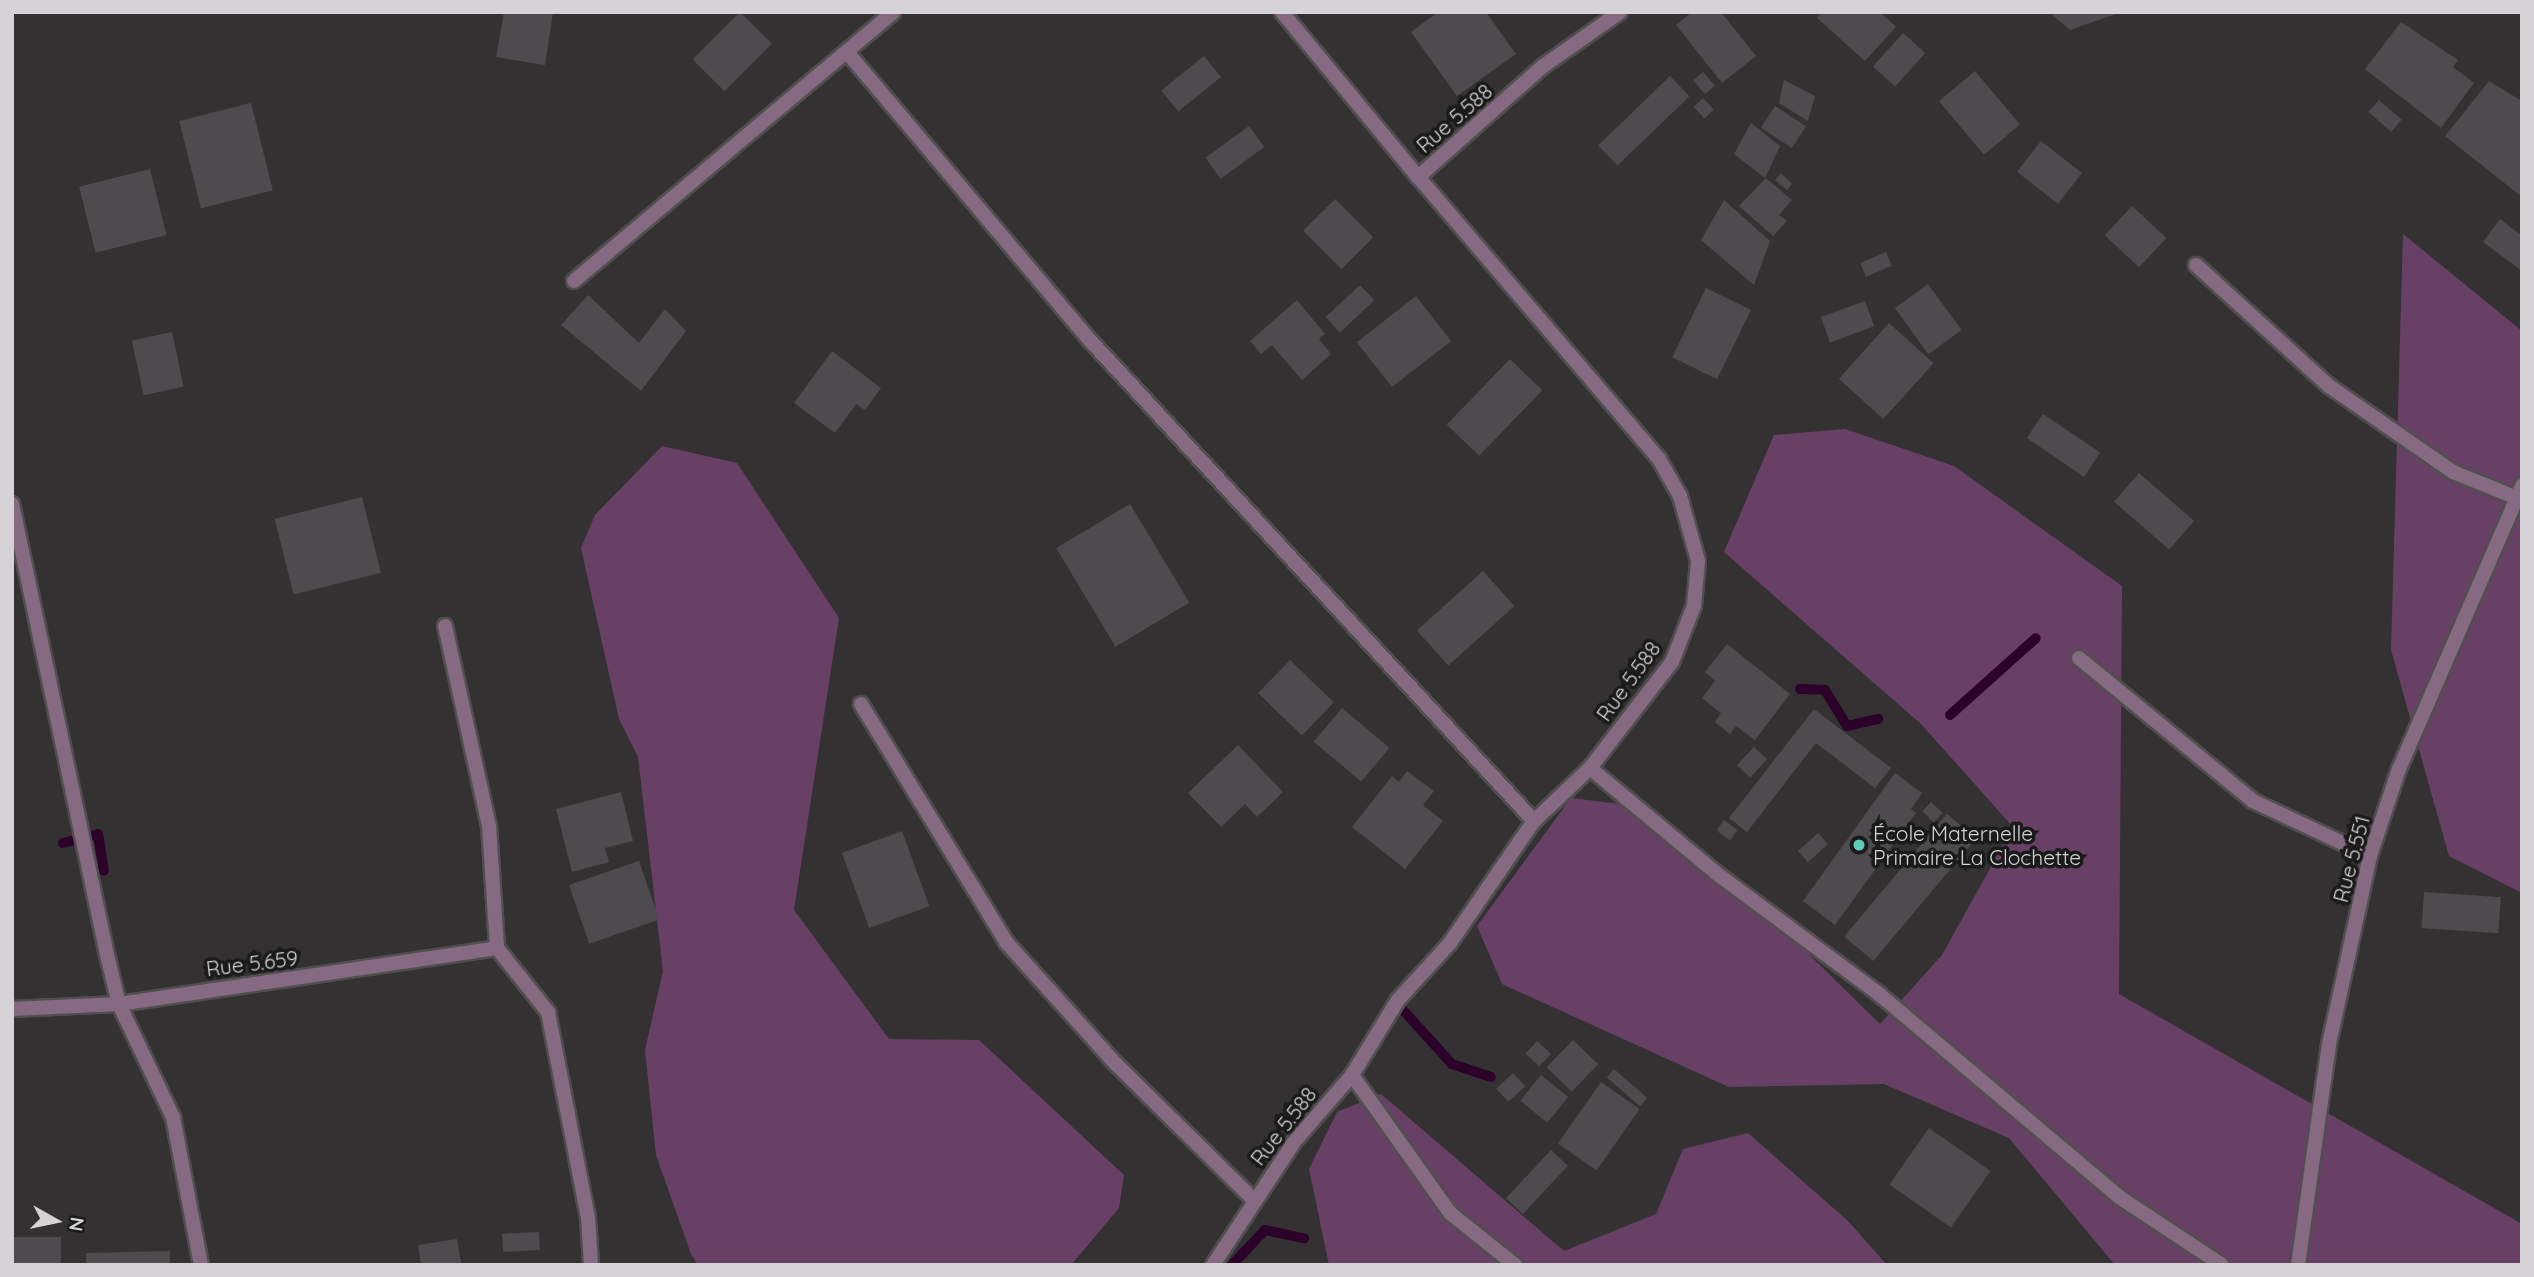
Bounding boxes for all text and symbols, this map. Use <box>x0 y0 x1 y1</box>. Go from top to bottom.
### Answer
street label: Rue 5.588 <box>1411 78 1497 158</box>
street label: Rue 5.588 <box>1591 636 1665 726</box>
street label: Rue 5.551 <box>2327 813 2375 905</box>
place label: École Maternelle Primaire La Clochette <box>1873 820 2081 870</box>
marker: École Maternelle Primaire La Clochette <box>1851 837 1867 853</box>
street label: Rue 5.659 <box>205 945 299 981</box>
street label: Rue 5.588 <box>1245 1082 1321 1170</box>
north arrow <box>21 1186 91 1256</box>
text: N <box>64 1216 90 1233</box>

